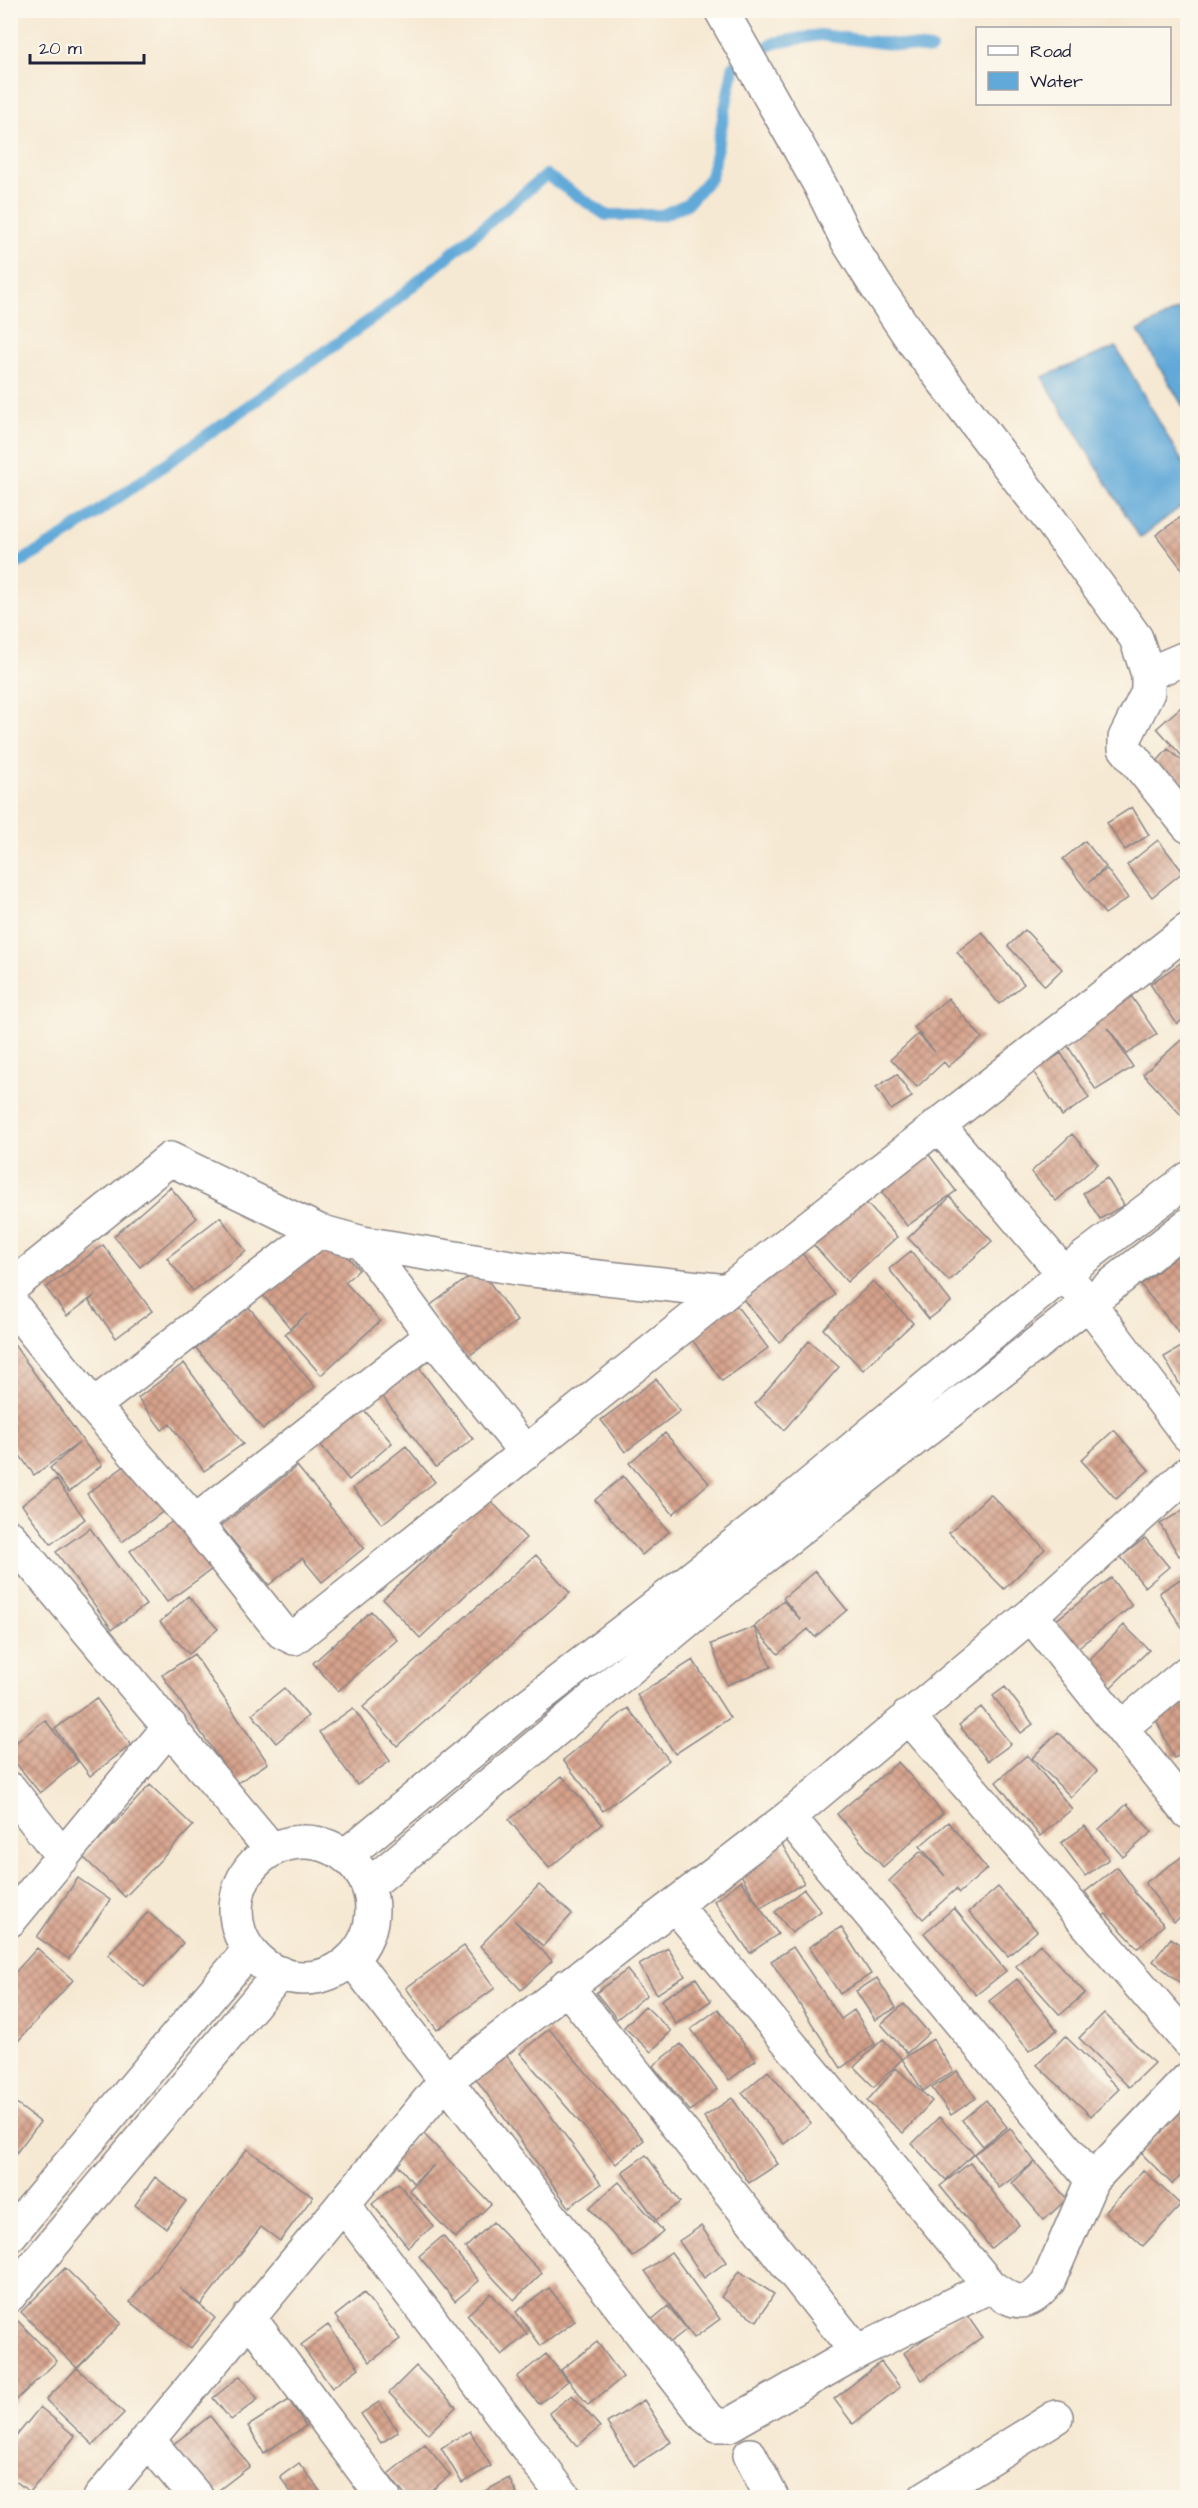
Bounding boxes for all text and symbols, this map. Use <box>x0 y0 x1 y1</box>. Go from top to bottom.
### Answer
scale bar <box>30 27 144 65</box>
legend <box>976 27 1171 105</box>
text: 20 m <box>39 36 82 61</box>
text: Road <box>1030 39 1071 64</box>
text: Water <box>1030 69 1083 94</box>

